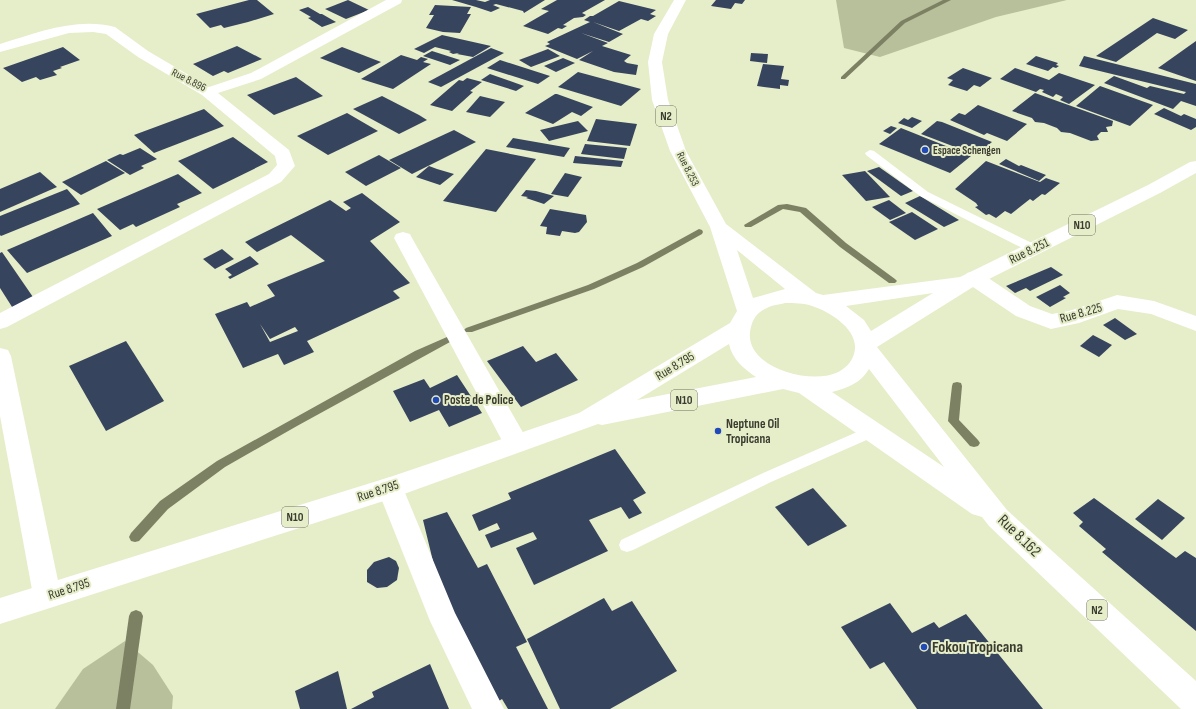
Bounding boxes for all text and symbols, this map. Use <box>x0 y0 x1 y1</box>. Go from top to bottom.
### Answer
street label: Rue 8.896 <box>169 66 209 94</box>
road number: N2 <box>656 106 676 126</box>
place label: Espace Schengen <box>933 144 1001 157</box>
marker: Espace Schengen <box>920 145 930 155</box>
street label: Rue 8.253 <box>674 150 702 189</box>
road number: N10 <box>1069 215 1095 235</box>
street label: Rue 8.251 <box>1006 234 1052 267</box>
street label: Rue 8.225 <box>1058 299 1104 327</box>
street label: Rue 8.795 <box>653 348 697 384</box>
road number: N10 <box>671 390 697 410</box>
place label: Poste de Police <box>444 392 514 408</box>
marker: Poste de Police <box>431 395 441 405</box>
place label: Neptune Oil Tropicana <box>726 416 780 447</box>
marker: Neptune Oil Tropicana <box>713 426 723 436</box>
street label: Rue 8.795 <box>355 477 401 505</box>
road number: N10 <box>282 507 308 527</box>
street label: Rue 8.162 <box>994 511 1044 561</box>
street label: Rue 8.795 <box>46 575 92 603</box>
road number: N2 <box>1087 600 1107 620</box>
place label: Fokou Tropicana <box>932 638 1023 657</box>
marker: Fokou Tropicana <box>919 642 929 652</box>

